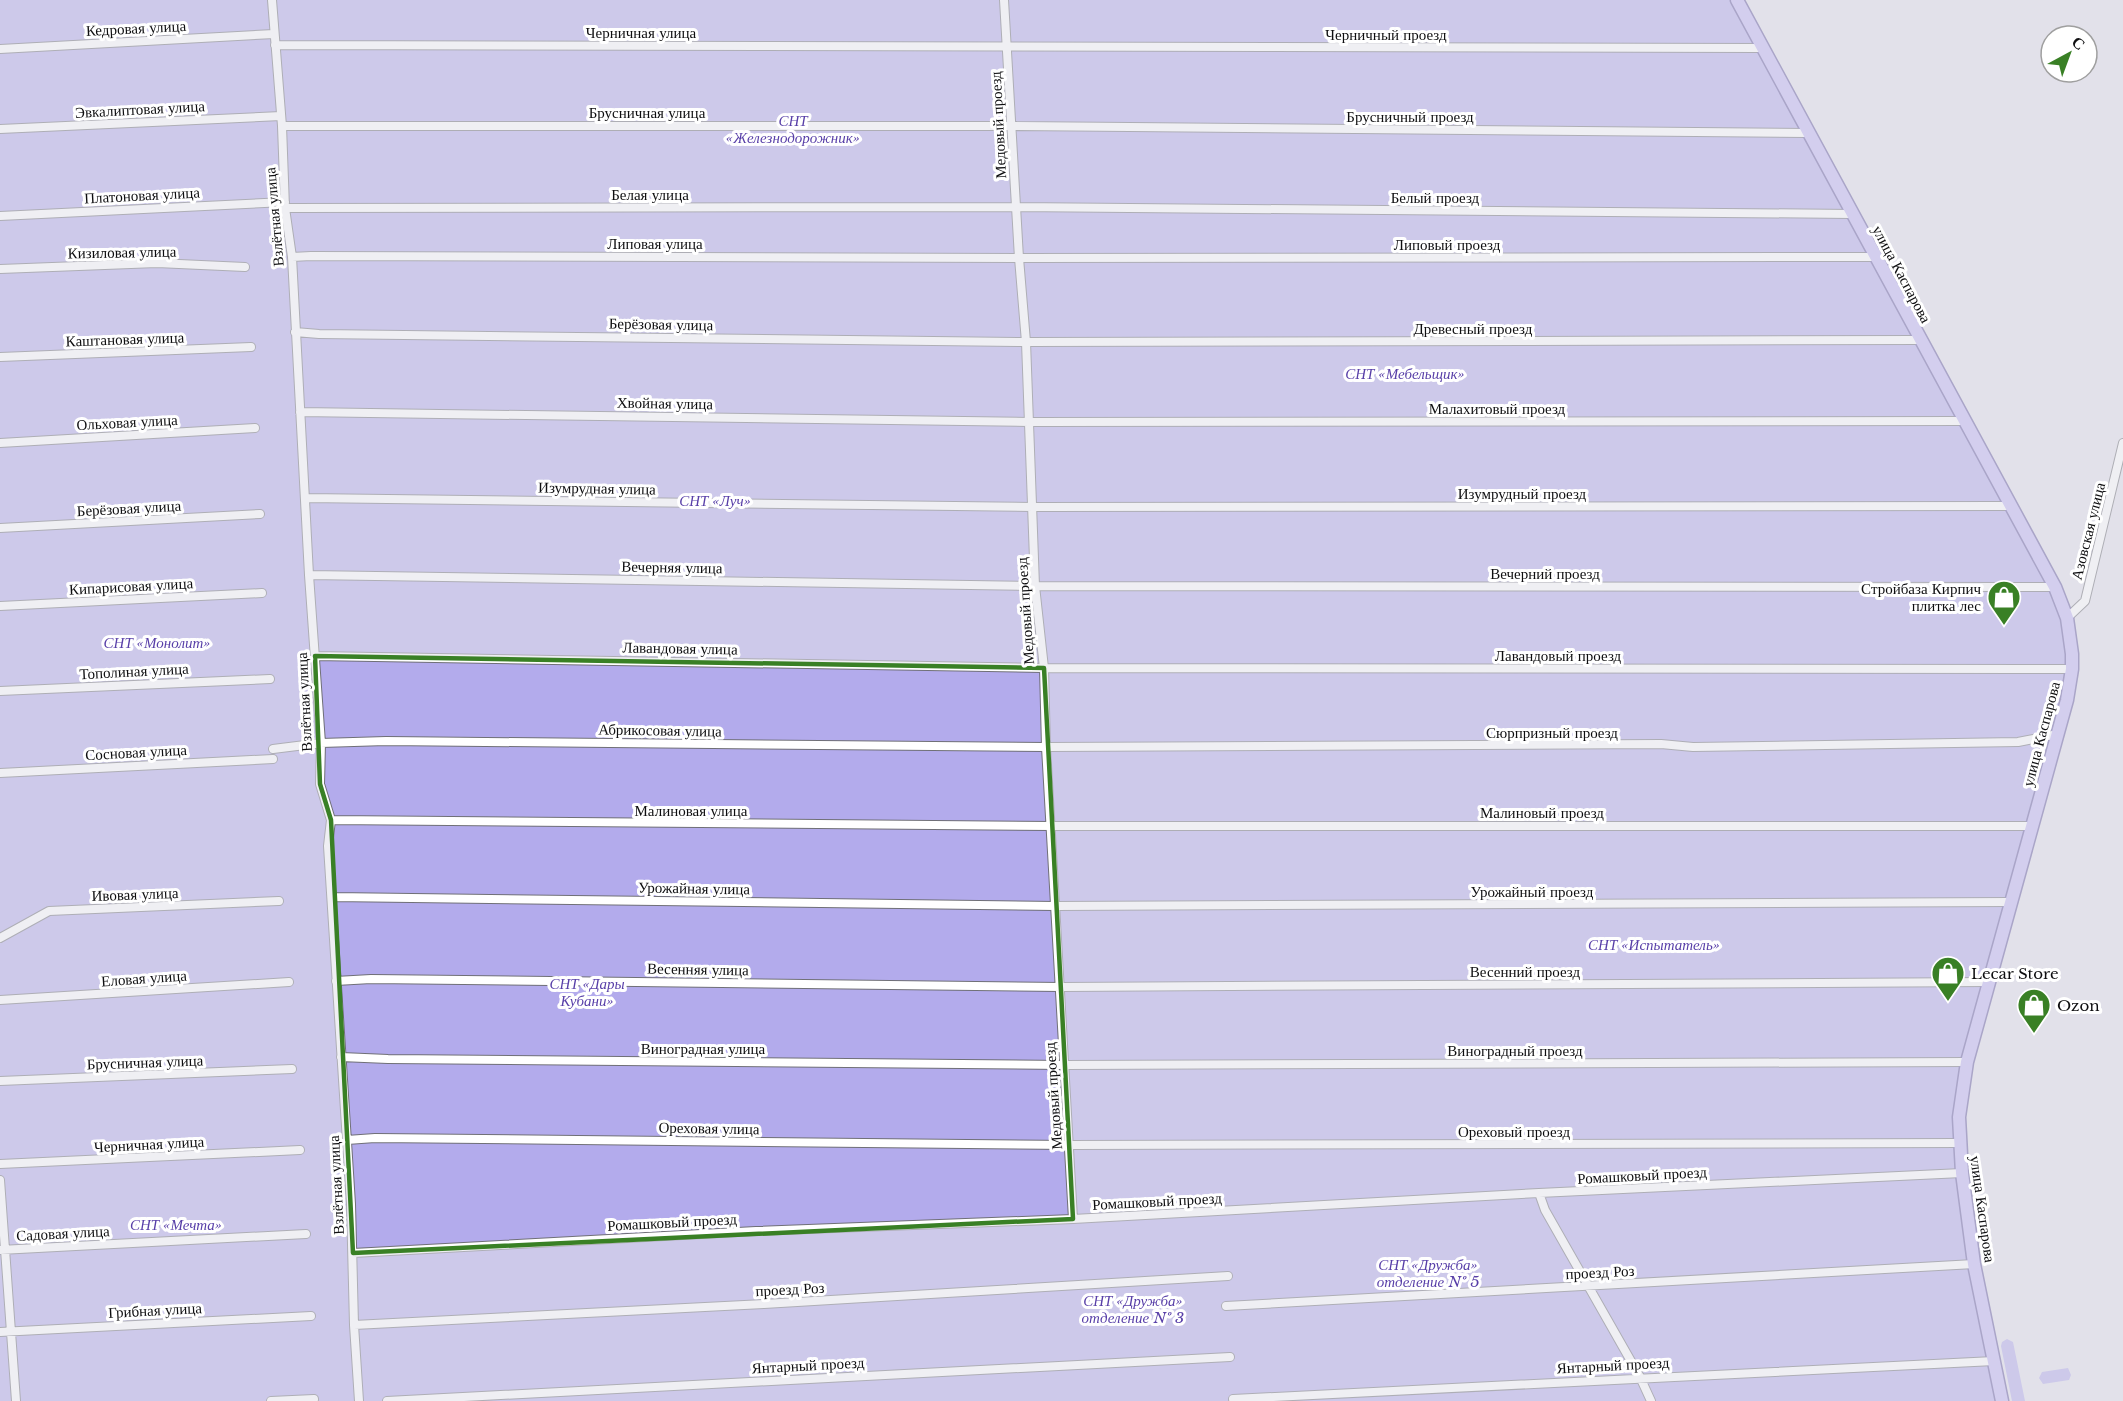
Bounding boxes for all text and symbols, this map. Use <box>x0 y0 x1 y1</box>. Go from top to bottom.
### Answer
street label: Кедровая улица <box>85 16 187 40</box>
street label: Черничная улица <box>586 23 697 42</box>
north arrow <box>2039 24 2099 84</box>
street label: Черничный проезд <box>1325 25 1447 44</box>
text: С <box>2068 31 2090 54</box>
street label: Медовый проезд <box>986 70 1010 179</box>
street label: Эвкалиптовая улица <box>75 96 206 122</box>
street label: Брусничная улица <box>589 103 706 122</box>
street label: Брусничный проезд <box>1346 107 1474 126</box>
park label: СНТ «Железнодорожник» <box>726 111 860 147</box>
street label: Взлётная улица <box>260 166 288 267</box>
street label: Платоновая улица <box>84 182 201 208</box>
street label: Белая улица <box>611 185 689 204</box>
street label: Белый проезд <box>1391 188 1480 207</box>
street label: улица Каспарова <box>1868 222 1936 326</box>
street label: Липовая улица <box>607 234 703 253</box>
street label: Липовый проезд <box>1394 235 1501 254</box>
street label: Кизиловая улица <box>67 242 177 262</box>
street label: Берёзовая улица <box>609 314 714 334</box>
street label: Древесный проезд <box>1414 319 1533 338</box>
street label: Каштановая улица <box>65 327 185 351</box>
park label: СНТ «Мебельщик» <box>1345 364 1465 383</box>
street label: Хвойная улица <box>617 393 714 413</box>
street label: Малахитовый проезд <box>1429 399 1566 418</box>
street label: Ольховая улица <box>76 410 178 434</box>
street label: Изумрудная улица <box>538 477 656 499</box>
street label: Азовская улица <box>2067 480 2109 582</box>
street label: Изумрудный проезд <box>1458 484 1587 503</box>
park label: СНТ «Луч» <box>679 491 751 510</box>
street label: Берёзовая улица <box>76 496 182 520</box>
street label: Медовый проезд <box>1012 556 1038 665</box>
street label: Вечерняя улица <box>621 557 723 577</box>
street label: Вечерний проезд <box>1490 564 1600 583</box>
street label: Кипарисовая улица <box>68 573 194 599</box>
place label: Стройбаза Кирпич плитка лес <box>1861 579 1981 615</box>
shop icon: Стройбаза Кирпич плитка лес <box>1986 579 2022 626</box>
park label: СНТ «Монолит» <box>104 633 210 652</box>
street label: Лавандовая улица <box>622 637 738 659</box>
street label: Лавандовый проезд <box>1495 646 1622 665</box>
street label: Взлётная улица <box>292 651 316 752</box>
street label: Тополиная улица <box>79 659 189 683</box>
street label: улица Каспарова <box>2018 679 2064 788</box>
street label: Абрикосовая улица <box>598 719 722 741</box>
street label: Сюрпризный проезд <box>1486 723 1618 742</box>
street label: Сосновая улица <box>85 740 188 764</box>
street label: Малиновая улица <box>635 801 748 820</box>
street label: Малиновый проезд <box>1480 803 1604 822</box>
street label: Урожайная улица <box>638 878 750 898</box>
street label: Урожайный проезд <box>1471 882 1594 901</box>
street label: Ивовая улица <box>91 883 179 905</box>
park label: СНТ «Испытатель» <box>1588 935 1720 954</box>
shop icon: Lecar Store <box>1930 955 1966 1002</box>
street label: Весенняя улица <box>647 959 749 979</box>
street label: Весенний проезд <box>1470 962 1581 981</box>
place label: Lecar Store <box>1971 964 2059 983</box>
street label: Еловая улица <box>100 966 188 990</box>
park label: СНТ «Дары Кубани» <box>549 974 625 1010</box>
shop icon: Ozon <box>2016 987 2052 1034</box>
place label: Ozon <box>2057 996 2100 1015</box>
street label: Виноградная улица <box>641 1039 766 1058</box>
street label: Медовый проезд <box>1040 1041 1066 1150</box>
street label: Виноградный проезд <box>1447 1041 1583 1060</box>
street label: Брусничная улица <box>86 1050 204 1074</box>
street label: Ореховая улица <box>658 1118 760 1138</box>
street label: Ореховый проезд <box>1458 1122 1570 1141</box>
street label: Черничная улица <box>93 1132 205 1156</box>
street label: Взлётная улица <box>324 1134 348 1235</box>
street label: улица Каспарова <box>1966 1154 2000 1264</box>
street label: Ромашковый проезд <box>1577 1162 1708 1188</box>
street label: Ромашковый проезд <box>1092 1188 1223 1214</box>
street label: Ромашковый проезд <box>607 1209 738 1235</box>
park label: СНТ «Мечта» <box>130 1215 222 1234</box>
street label: Садовая улица <box>16 1221 111 1245</box>
park label: СНТ «Дружба» отделение № 5 <box>1377 1255 1479 1291</box>
street label: проезд Роз <box>1565 1261 1635 1283</box>
street label: проезд Роз <box>755 1278 825 1300</box>
park label: СНТ «Дружба» отделение № 3 <box>1082 1291 1184 1327</box>
street label: Грибная улица <box>108 1298 203 1322</box>
street label: Янтарный проезд <box>751 1353 865 1377</box>
street label: Янтарный проезд <box>1556 1353 1670 1377</box>

